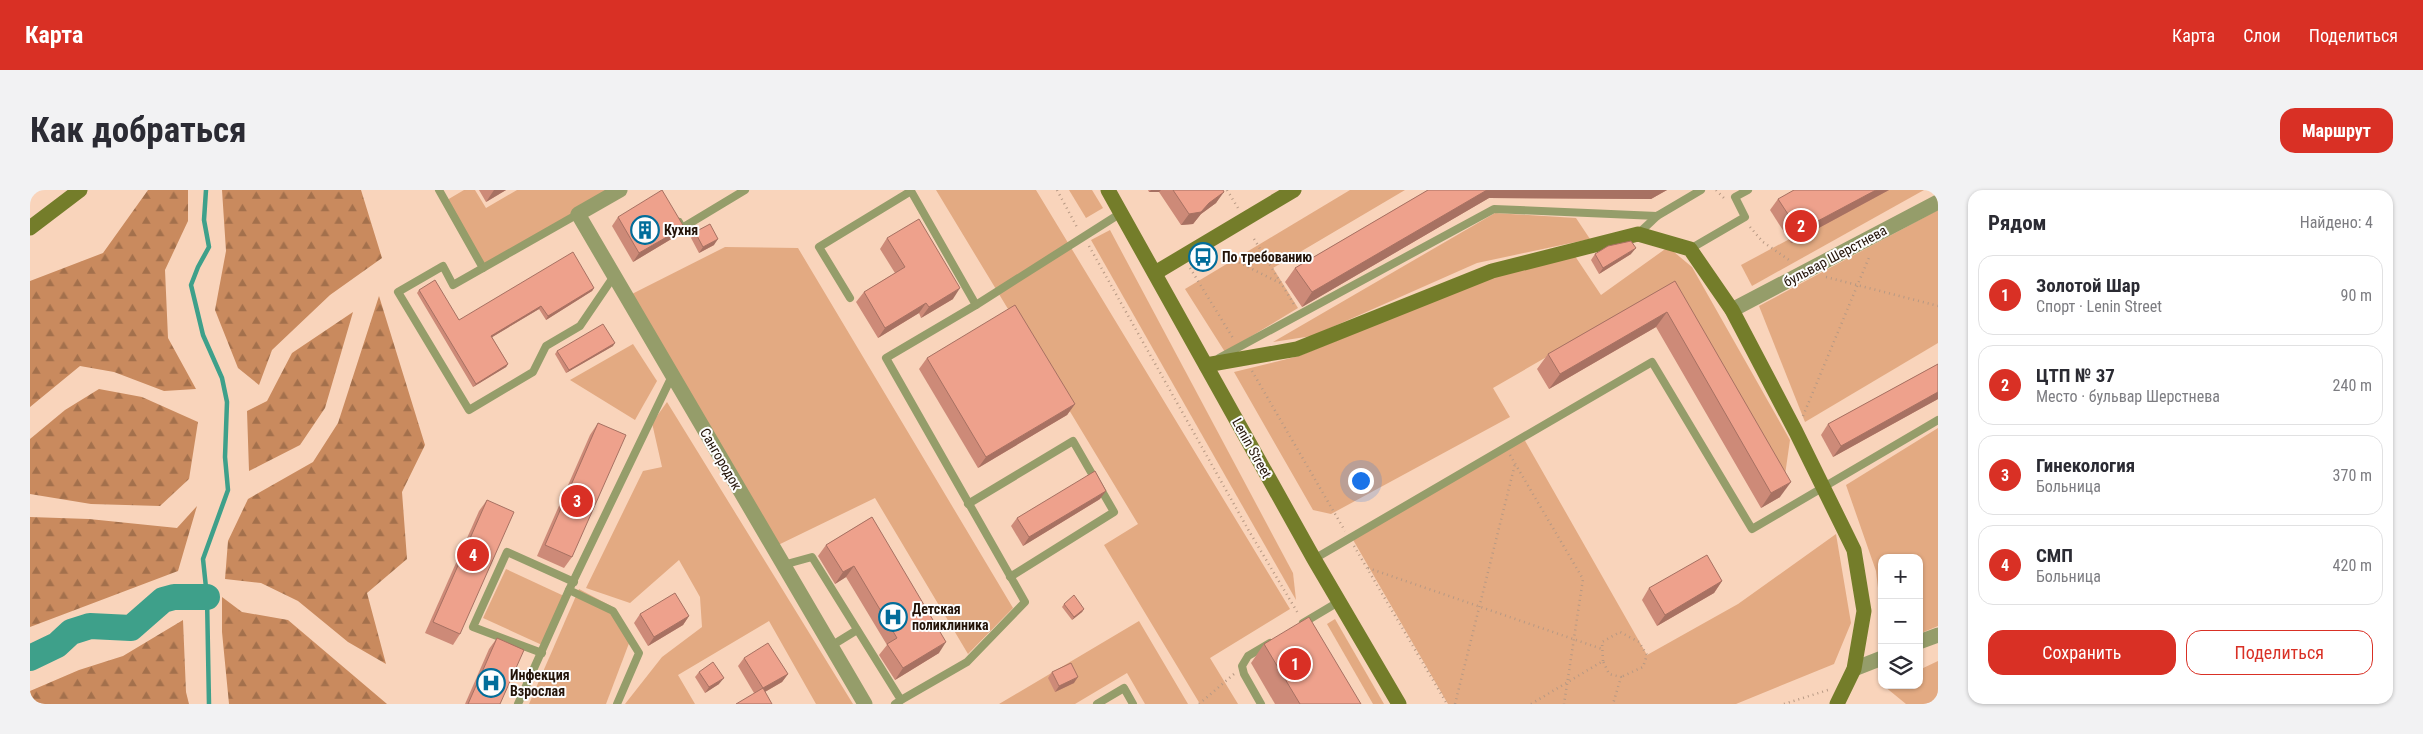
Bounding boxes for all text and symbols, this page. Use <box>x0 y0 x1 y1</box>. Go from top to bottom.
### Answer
text: Карта <box>25 21 83 49</box>
text: Карта <box>2172 25 2215 46</box>
text: Слои <box>2243 25 2281 46</box>
text: Поделиться <box>2309 25 2398 46</box>
button: Маршрут <box>2280 108 2393 153</box>
text: Как добраться <box>30 110 246 151</box>
pin: 2 <box>1785 207 1817 245</box>
text: Рядом <box>1988 211 2047 235</box>
text: Найдено: 4 <box>2300 213 2373 232</box>
building icon: Кухня <box>630 215 660 245</box>
place label: Кухня <box>664 222 698 238</box>
street label: бульвар Шерстнева <box>1781 222 1889 290</box>
bus stop icon: По требованию <box>1188 242 1218 272</box>
place label: По требованию <box>1222 249 1312 265</box>
text: Золотой Шар <box>2036 274 2140 297</box>
text: 1 <box>2001 286 2009 305</box>
text: 90 m <box>2340 286 2372 305</box>
text: Спорт · Lenin Street <box>2036 297 2162 316</box>
text: ЦТП № 37 <box>2036 364 2115 387</box>
text: 2 <box>2001 376 2009 395</box>
text: 240 m <box>2333 376 2372 395</box>
text: Место · бульвар Шерстнева <box>2036 387 2220 406</box>
street label: Lenin Street <box>1229 415 1275 481</box>
street label: Сангородок <box>697 425 745 493</box>
text: Гинекология <box>2036 454 2135 477</box>
text: 3 <box>2001 466 2009 485</box>
text: 370 m <box>2333 466 2372 485</box>
your location <box>1348 468 1374 494</box>
text: Больница <box>2036 477 2101 496</box>
pin: 3 <box>561 482 593 520</box>
pin: 4 <box>457 536 489 574</box>
text: СМП <box>2036 544 2073 567</box>
map controls <box>1878 554 1923 689</box>
button: + <box>1878 554 1923 599</box>
text: 4 <box>2001 556 2009 575</box>
text: 420 m <box>2333 556 2372 575</box>
text: Больница <box>2036 567 2101 586</box>
button: − <box>1878 599 1923 644</box>
place label: Детская поликлиника <box>912 601 989 633</box>
hospital icon: Детская поликлиника <box>878 602 908 632</box>
button: Сохранить <box>1988 630 2176 675</box>
button: Поделиться <box>2186 630 2373 675</box>
button: layers <box>1878 644 1923 689</box>
pin: 1 <box>1279 645 1311 683</box>
place label: Инфекция Взрослая <box>510 667 570 699</box>
hospital icon: Инфекция Взрослая <box>476 668 506 698</box>

